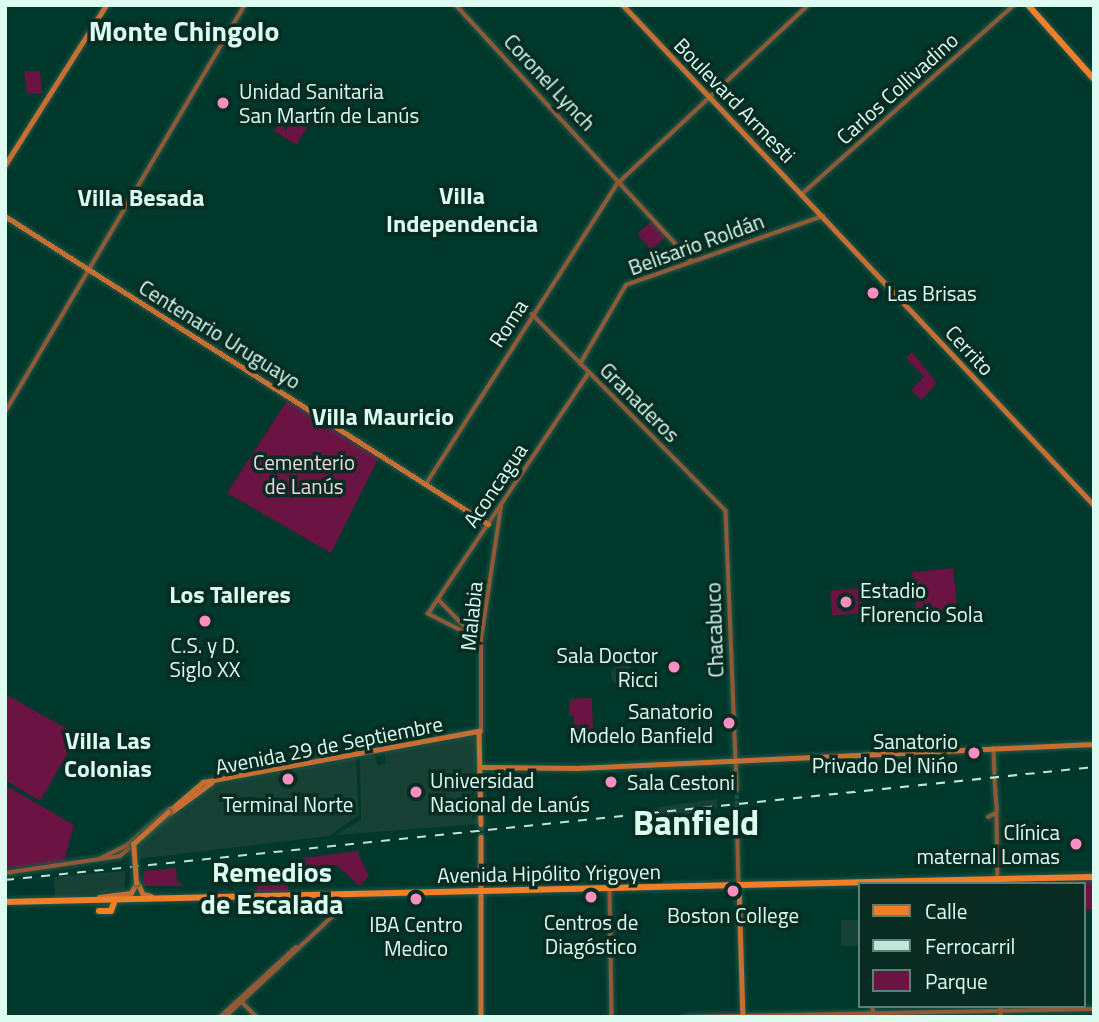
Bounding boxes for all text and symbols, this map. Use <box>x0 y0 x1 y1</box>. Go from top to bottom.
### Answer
district label: Monte Chingolo <box>89 14 279 48</box>
street label: Carlos Collivadino <box>831 27 963 149</box>
street label: Coronel Lynch <box>499 29 601 135</box>
street label: Boulevard Armesti <box>669 33 801 167</box>
place label: Unidad Sanitaria San Martín de Lanús <box>239 78 419 128</box>
marker: Unidad Sanitaria San Martín de Lanús <box>213 93 233 113</box>
district label: Villa Independencia <box>386 182 538 238</box>
district label: Villa Besada <box>77 184 205 212</box>
street label: Belisario Roldán <box>625 208 767 280</box>
street label: Centenario Uruguayo <box>135 274 305 394</box>
place label: Las Brisas <box>887 280 977 306</box>
marker: Las Brisas <box>865 285 881 301</box>
street label: Roma <box>483 294 533 352</box>
street label: Cerrito <box>941 320 999 380</box>
street label: Granaderos <box>595 357 685 447</box>
district label: Villa Mauricio <box>312 403 454 431</box>
street label: Aconcagua <box>458 438 532 532</box>
park label: Cementerio de Lanús <box>253 449 355 499</box>
place label: Estadio Florencio Sola <box>860 577 983 627</box>
street label: Malabia <box>455 580 487 652</box>
district label: Los Talleres <box>169 581 291 609</box>
street label: Chacabuco <box>700 582 728 678</box>
marker: Estadio Florencio Sola <box>838 594 854 610</box>
marker: C.S. y D. Siglo XX <box>197 613 213 629</box>
place label: C.S. y D. Siglo XX <box>170 632 240 682</box>
place label: Sala Doctor Ricci <box>557 642 658 692</box>
marker: Sala Doctor Ricci <box>664 657 684 677</box>
place label: Sanatorio Modelo Banfield <box>569 698 713 748</box>
street label: Avenida 29 de Septiembre <box>213 711 445 779</box>
marker: Sanatorio Modelo Banfield <box>719 713 739 733</box>
district label: Villa Las Colonias <box>64 727 152 783</box>
place label: Sanatorio Privado Del Nińo <box>812 728 958 778</box>
marker: Sanatorio Privado Del Nińo <box>964 743 984 763</box>
place label: Universidad Nacional de Lanús <box>430 767 590 817</box>
marker: Terminal Norte <box>278 769 298 789</box>
place label: Sala Cestoni <box>627 769 735 795</box>
marker: Sala Cestoni <box>601 772 621 792</box>
marker: Universidad Nacional de Lanús <box>408 784 424 800</box>
place label: Terminal Norte <box>223 791 353 817</box>
district label: Banfield <box>633 801 759 843</box>
place label: Clínica maternal Lomas <box>917 819 1060 869</box>
marker: Clínica maternal Lomas <box>1066 834 1086 854</box>
district label: Remedios de Escalada <box>201 855 343 921</box>
street label: Avenida Hipólito Yrigoyen <box>437 858 661 888</box>
legend <box>858 882 1085 1008</box>
marker: Boston College <box>725 883 741 899</box>
marker: Centros de Diagóstico <box>581 887 601 907</box>
marker: IBA Centro Medico <box>406 889 426 909</box>
text: Calle <box>925 895 967 927</box>
place label: Boston College <box>667 902 799 928</box>
place label: Centros de Diagóstico <box>544 909 638 959</box>
place label: IBA Centro Medico <box>369 911 463 961</box>
text: Ferrocarril <box>925 930 1015 962</box>
text: Parque <box>925 965 988 997</box>

